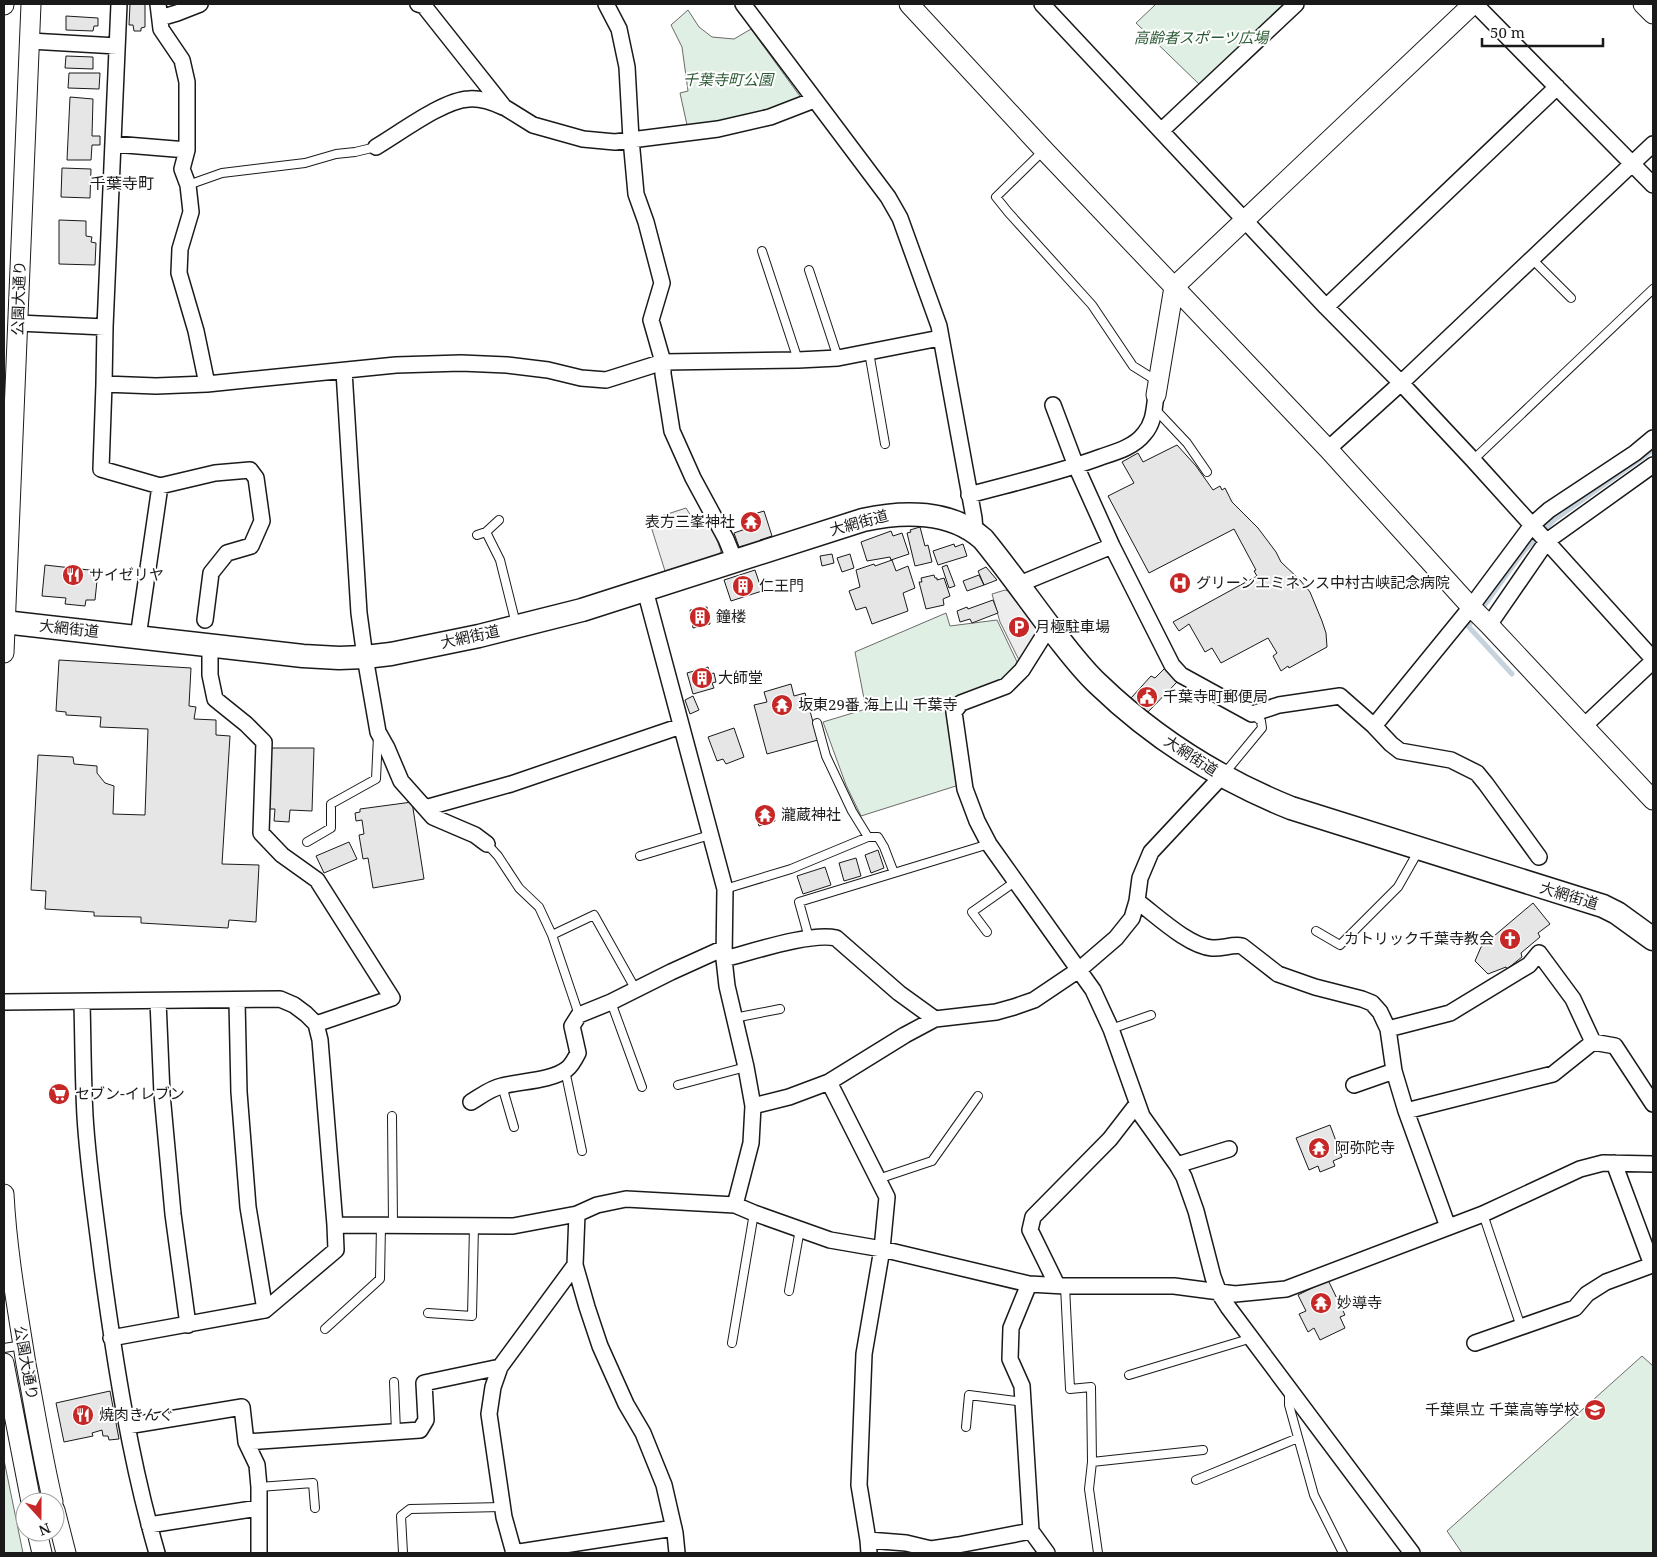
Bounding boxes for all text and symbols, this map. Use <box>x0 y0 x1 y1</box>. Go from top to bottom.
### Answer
scale bar <box>1482 15 1603 47</box>
text: 50 m <box>1490 22 1525 42</box>
park label: 高齢者スポーツ広場 <box>1134 27 1270 47</box>
park label: 千葉寺町公園 <box>683 69 775 89</box>
district label: 千葉寺町 <box>90 172 154 194</box>
street label: 公園大通り <box>7 260 29 336</box>
street label: 大網街道 <box>827 505 890 539</box>
temple icon: 表方三峯神社 <box>739 510 763 534</box>
place label: 表方三峯神社 <box>645 511 735 531</box>
restaurant icon: サイゼリヤ <box>61 563 85 587</box>
place label: サイゼリヤ <box>89 564 164 584</box>
hospital icon: グリーンエミネンス中村古峡記念病院 <box>1168 571 1192 595</box>
place label: グリーンエミネンス中村古峡記念病院 <box>1196 572 1450 592</box>
building icon: 仁王門 <box>731 574 755 598</box>
place label: 仁王門 <box>759 575 804 595</box>
building icon: 鐘楼 <box>688 605 712 629</box>
place label: 鐘楼 <box>716 606 746 626</box>
street label: 大網街道 <box>38 615 100 641</box>
parking icon: 月極駐車場 <box>1007 615 1031 639</box>
place label: 月極駐車場 <box>1035 616 1110 636</box>
street label: 大網街道 <box>438 620 501 652</box>
building icon: 大師堂 <box>690 666 714 690</box>
place label: 大師堂 <box>718 667 763 687</box>
public building icon: 千葉寺町郵便局 <box>1135 685 1159 709</box>
place label: 千葉寺町郵便局 <box>1163 686 1268 706</box>
temple icon: 坂東29番 海上山 千葉寺 <box>770 693 794 717</box>
place label: 坂東29番 海上山 千葉寺 <box>798 694 958 714</box>
street label: 大網街道 <box>1161 730 1222 780</box>
temple icon: 瀧蔵神社 <box>753 803 777 827</box>
place label: 瀧蔵神社 <box>781 804 841 824</box>
street label: 大網街道 <box>1538 877 1601 913</box>
church icon: カトリック千葉寺教会 <box>1498 927 1522 951</box>
place label: カトリック千葉寺教会 <box>1344 928 1494 948</box>
supermarket icon: セブン-イレブン <box>47 1082 71 1106</box>
place label: セブン-イレブン <box>75 1083 185 1103</box>
temple icon: 阿弥陀寺 <box>1307 1136 1331 1160</box>
place label: 阿弥陀寺 <box>1335 1137 1395 1157</box>
temple icon: 妙導寺 <box>1309 1291 1333 1315</box>
place label: 妙導寺 <box>1337 1292 1382 1312</box>
street label: 公園大通り <box>11 1324 43 1402</box>
school or university icon: 千葉県立 千葉高等学校 <box>1583 1398 1607 1422</box>
place label: 千葉県立 千葉高等学校 <box>1425 1399 1579 1419</box>
restaurant icon: 焼肉きんぐ <box>71 1403 95 1427</box>
place label: 焼肉きんぐ <box>99 1404 174 1424</box>
north arrow <box>15 1492 65 1542</box>
text: N <box>36 1519 53 1540</box>

